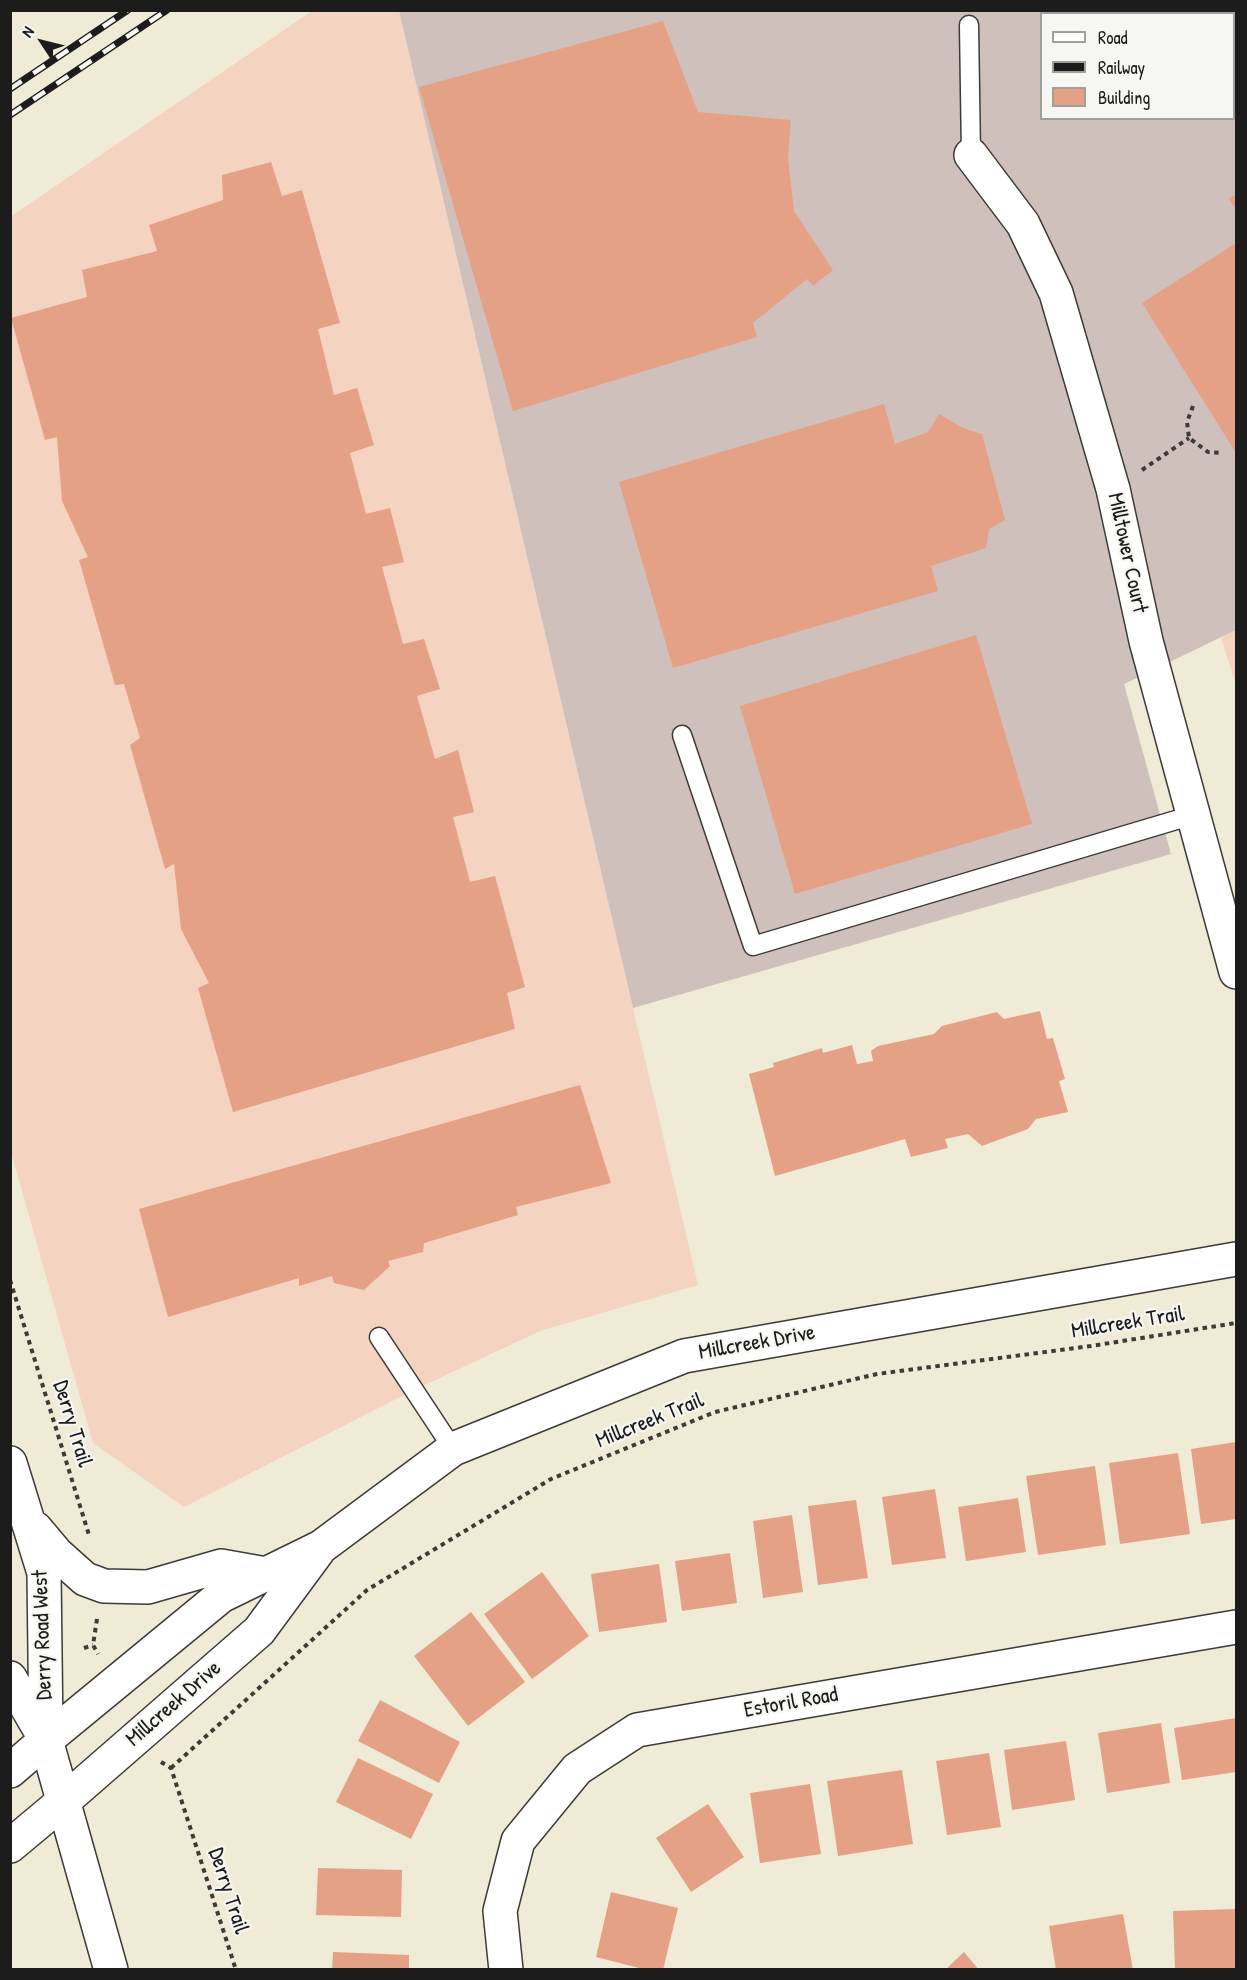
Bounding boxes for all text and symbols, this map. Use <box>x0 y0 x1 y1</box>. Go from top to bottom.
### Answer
north arrow <box>12 12 72 72</box>
legend <box>1040 12 1235 120</box>
text: N <box>16 22 39 41</box>
text: Road <box>1098 25 1128 50</box>
text: Railway <box>1098 55 1145 80</box>
text: Building <box>1098 85 1150 110</box>
street label: Milltower Court <box>1101 491 1153 615</box>
street label: Millcreek Trail <box>1069 1301 1187 1345</box>
street label: Millcreek Drive <box>697 1320 817 1366</box>
street label: Derry Trail <box>46 1378 98 1470</box>
street label: Millcreek Trail <box>592 1387 708 1455</box>
street label: Derry Road West <box>28 1570 58 1700</box>
street label: Millcreek Drive <box>121 1655 227 1753</box>
street label: Estoril Road <box>742 1682 840 1724</box>
street label: Derry Trail <box>202 1845 254 1937</box>

